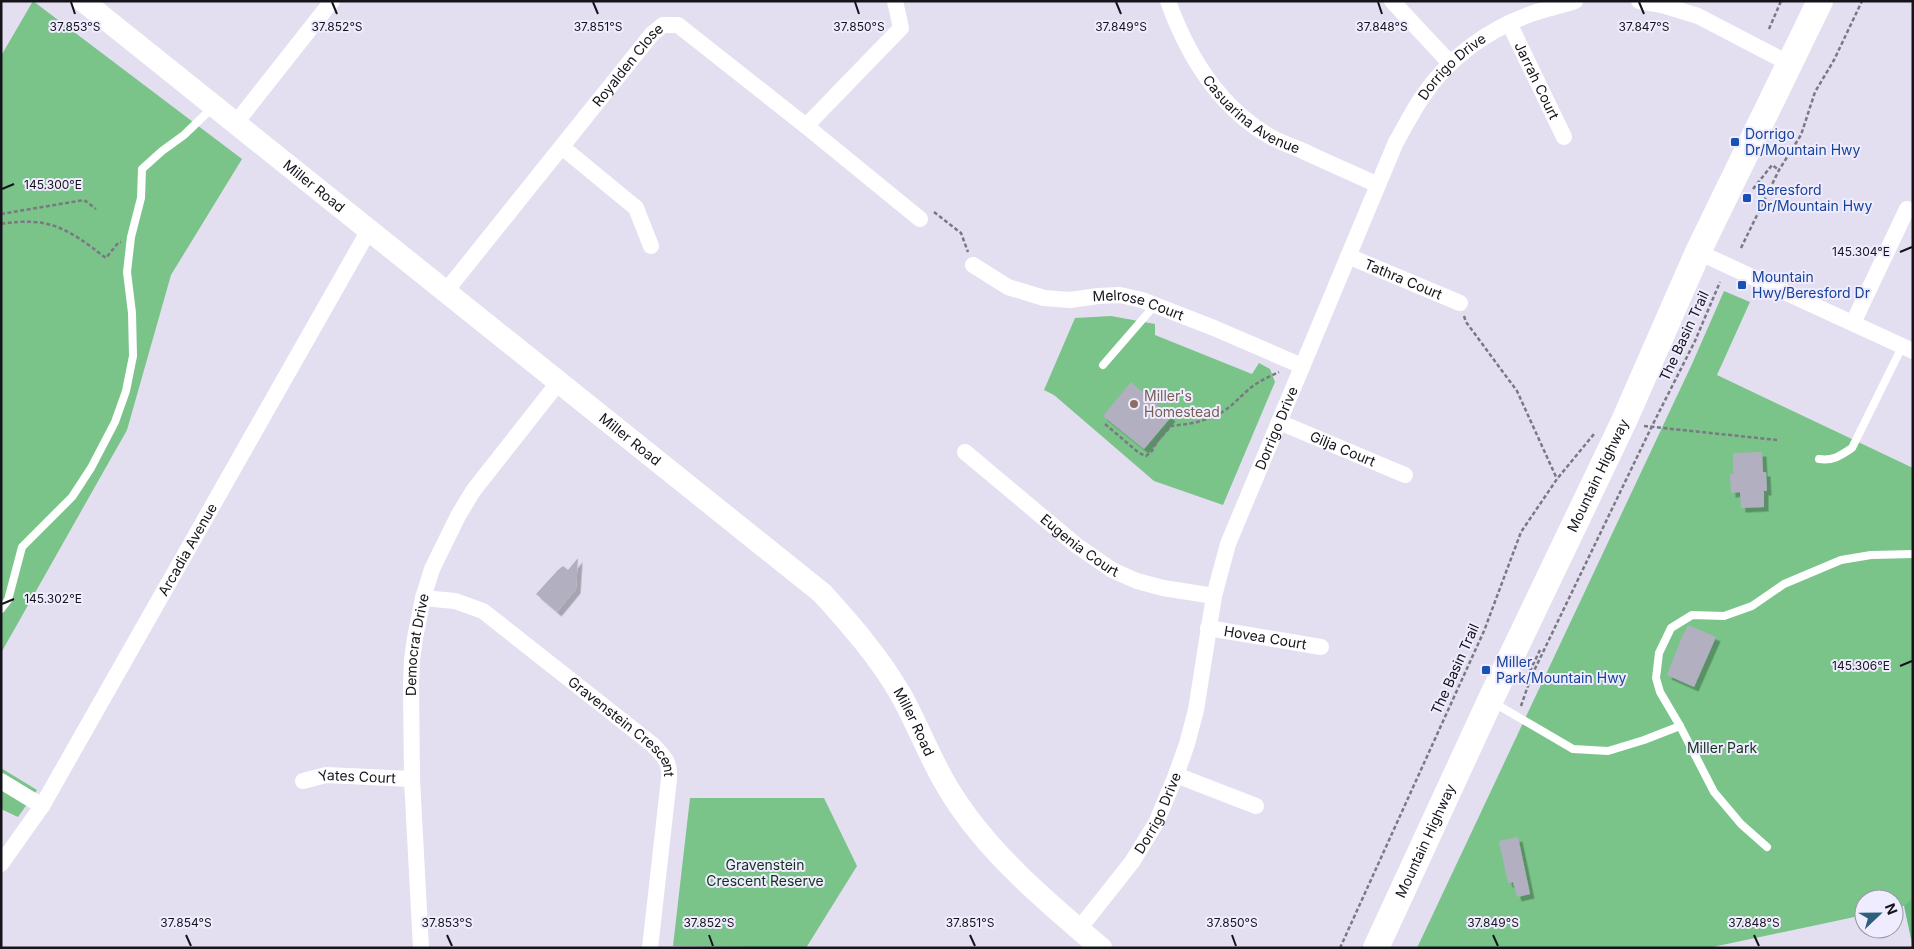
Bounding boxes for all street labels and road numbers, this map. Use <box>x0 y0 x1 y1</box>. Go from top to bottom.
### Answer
street label: Royalden Close <box>588 19 666 110</box>
street label: Dorrigo Drive <box>1414 29 1489 103</box>
street label: Jarrah Court <box>1511 39 1563 122</box>
street label: Casuarina Avenue <box>1200 71 1302 157</box>
street label: Miller Road <box>280 156 349 215</box>
street label: Tathra Court <box>1362 255 1445 303</box>
street label: Melrose Court <box>1092 286 1187 324</box>
street label: The Basin Trail <box>1655 288 1712 384</box>
street label: Dorrigo Drive <box>1251 384 1301 472</box>
street label: Miller Road <box>596 409 665 469</box>
street label: Mountain Highway <box>1563 416 1632 535</box>
street label: Gilja Court <box>1307 427 1378 470</box>
street label: Arcadia Avenue <box>154 500 220 599</box>
street label: Eugenia Court <box>1037 510 1122 580</box>
street label: Democrat Drive <box>402 591 432 696</box>
street label: The Basin Trail <box>1427 621 1482 717</box>
street label: Hovea Court <box>1223 622 1308 652</box>
street label: Gravenstein Crescent <box>565 672 678 777</box>
street label: Miller Road <box>890 684 938 759</box>
street label: Yates Court <box>317 766 397 786</box>
street label: Dorrigo Drive <box>1130 770 1184 857</box>
street label: Mountain Highway <box>1391 781 1459 900</box>

